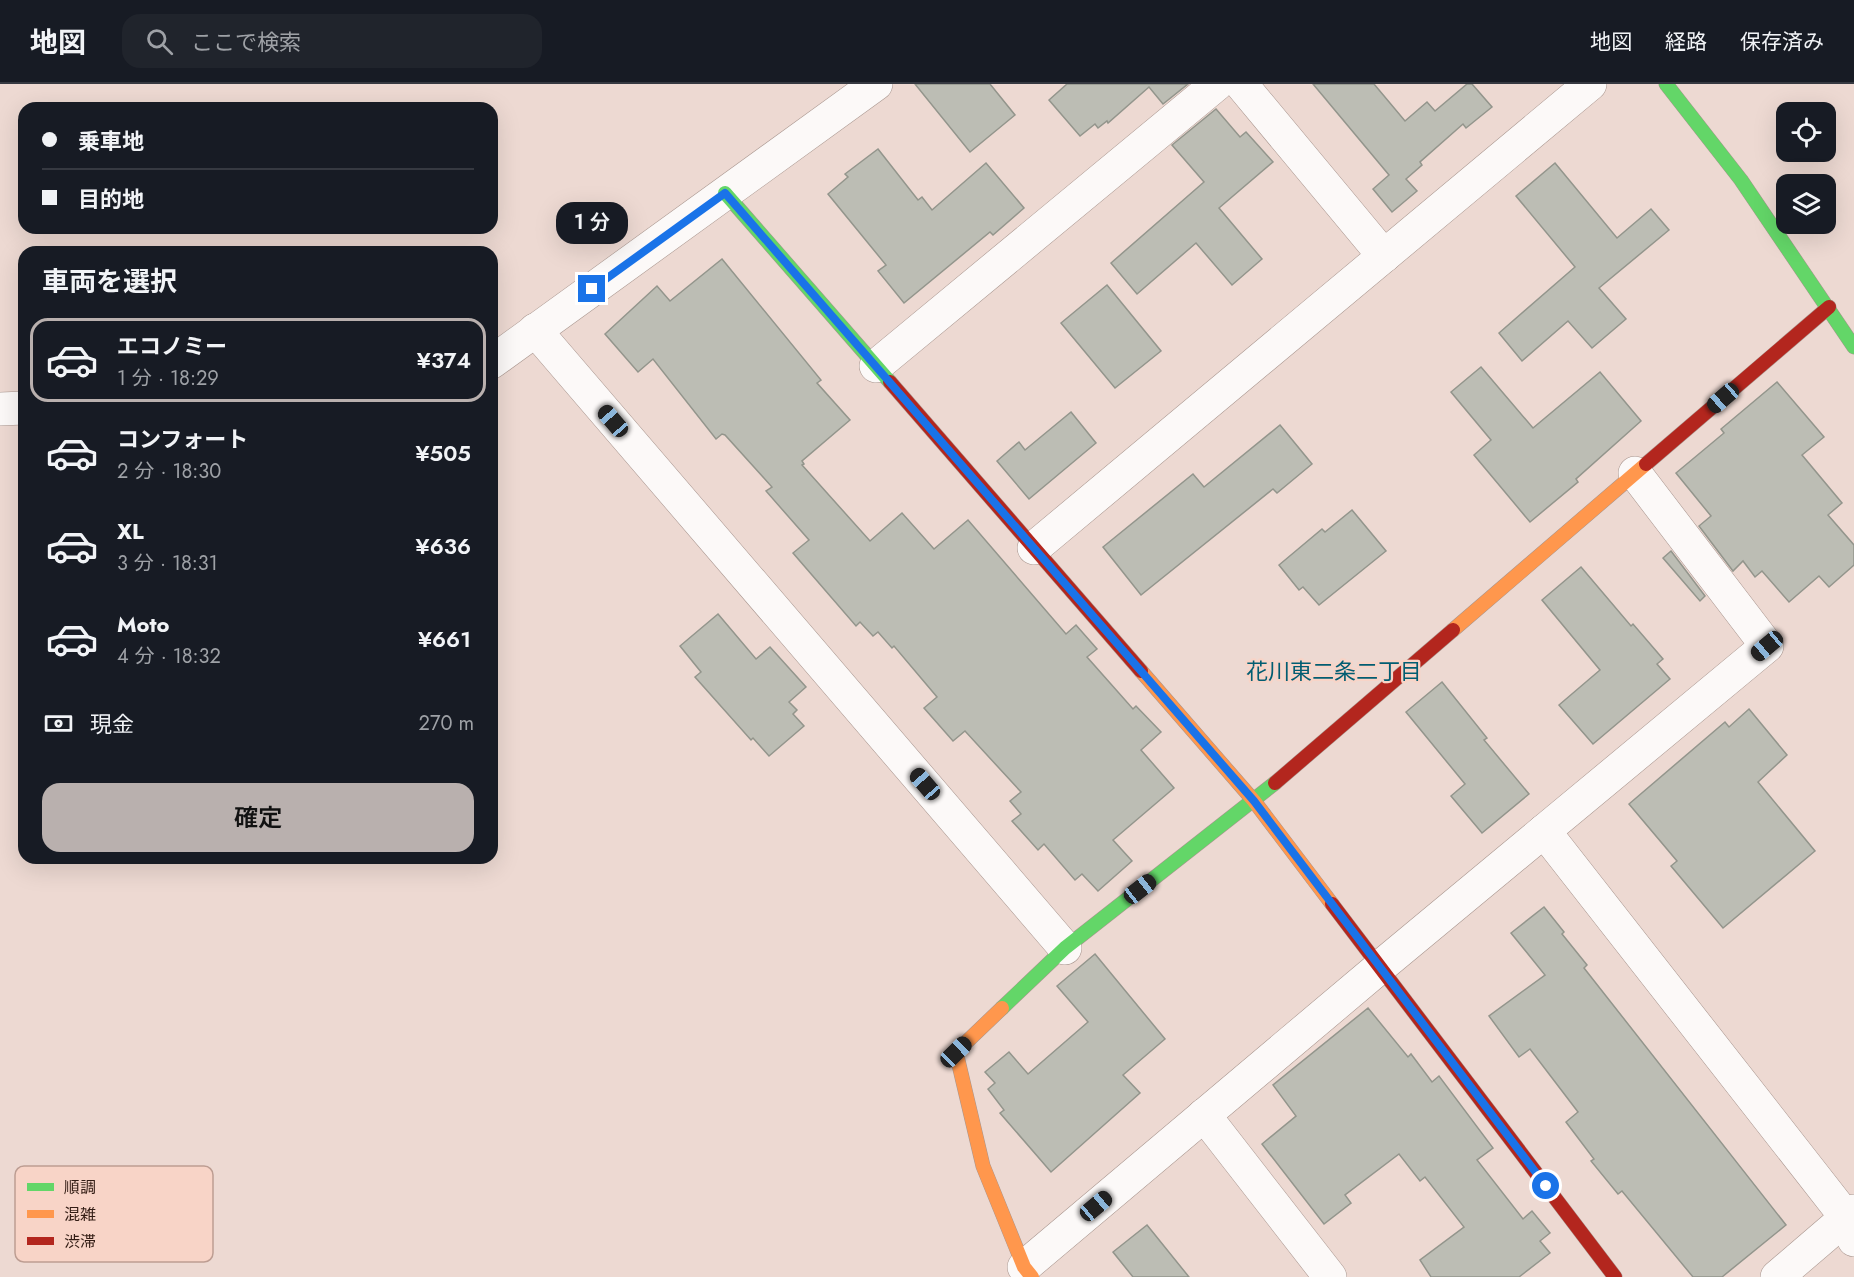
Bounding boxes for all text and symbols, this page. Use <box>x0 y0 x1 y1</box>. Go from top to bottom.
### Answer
search box <box>122 14 542 68</box>
text: 地図 <box>30 22 86 63</box>
icon: search <box>143 25 176 58</box>
text: ここで検索 <box>191 26 301 58</box>
text: 地図 <box>1590 27 1632 57</box>
text: 経路 <box>1665 27 1707 57</box>
text: 保存済み <box>1740 27 1824 57</box>
map controls <box>1776 102 1836 234</box>
button: locate <box>1776 102 1836 162</box>
text: 乗車地 <box>78 125 144 157</box>
button: layers <box>1776 174 1836 234</box>
text: 目的地 <box>78 183 144 215</box>
callout: 1 分 <box>556 202 628 244</box>
text: 1 分 <box>574 208 610 237</box>
text: 車両を選択 <box>42 262 177 301</box>
route end <box>578 275 605 302</box>
text: エコノミー <box>117 330 227 362</box>
icon: car <box>45 333 99 387</box>
text: ¥374 <box>417 344 471 376</box>
text: 1 分 · 18:29 <box>117 364 219 393</box>
car <box>1704 379 1742 417</box>
car <box>594 402 632 440</box>
text: コンフォート <box>117 423 248 455</box>
icon: car <box>45 426 99 480</box>
text: ¥505 <box>415 437 471 469</box>
text: 2 分 · 18:30 <box>117 457 221 486</box>
text: XL <box>117 515 144 547</box>
icon: car <box>45 519 99 573</box>
text: ¥636 <box>416 530 471 562</box>
text: 3 分 · 18:31 <box>117 549 218 578</box>
text: Moto <box>117 608 170 640</box>
icon: car <box>45 612 99 666</box>
text: ¥661 <box>418 623 471 655</box>
car <box>1747 628 1787 664</box>
text: 4 分 · 18:32 <box>117 642 221 671</box>
district label: 花川東二条二丁目 <box>1246 655 1422 687</box>
icon: cash <box>42 707 75 740</box>
text: 現金 <box>90 708 134 740</box>
text: 270 m <box>419 709 474 738</box>
car <box>906 765 944 803</box>
button: 確定 <box>42 783 474 852</box>
car <box>1120 871 1160 907</box>
car <box>937 1033 975 1071</box>
legend <box>15 1166 213 1262</box>
route start <box>1532 1172 1559 1199</box>
text: 順調 <box>64 1176 96 1199</box>
car <box>1076 1188 1116 1224</box>
text: 混雑 <box>64 1203 96 1226</box>
text: 渋滞 <box>64 1230 96 1253</box>

